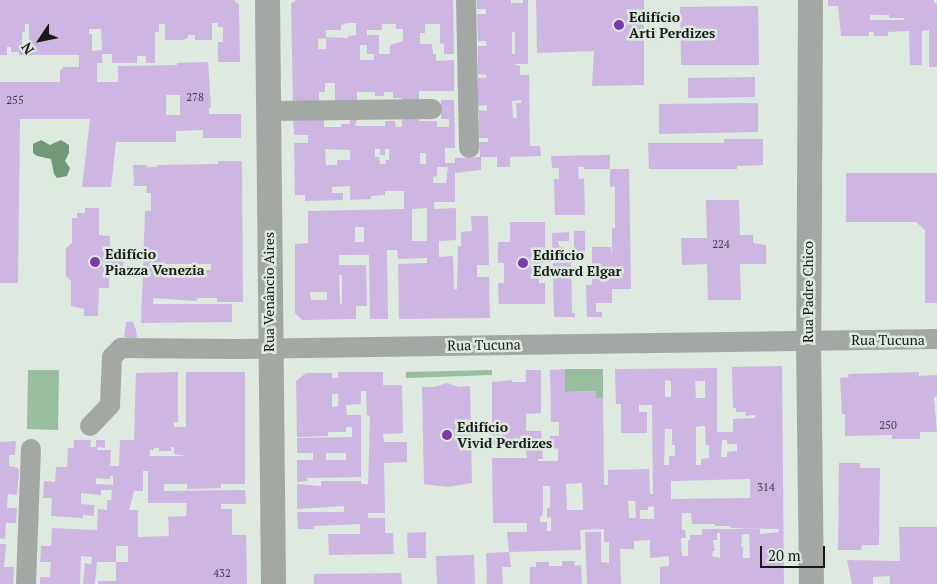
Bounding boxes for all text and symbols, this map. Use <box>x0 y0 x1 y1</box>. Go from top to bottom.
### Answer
place label: Edifício Arti Perdizes <box>629 9 715 41</box>
north arrow <box>15 15 65 65</box>
marker: Edifício Arti Perdizes <box>613 19 625 31</box>
text: N <box>16 39 38 58</box>
house number: 278 <box>186 90 204 104</box>
house number: 255 <box>6 93 24 107</box>
street label: Rua Venâncio Aires <box>261 232 277 352</box>
house number: 224 <box>712 237 730 251</box>
street label: Rua Padre Chico <box>800 241 816 343</box>
place label: Edifício Piazza Venezia <box>105 246 205 278</box>
place label: Edifício Edward Elgar <box>533 247 622 280</box>
marker: Edifício Piazza Venezia <box>89 256 101 268</box>
marker: Edifício Edward Elgar <box>517 257 529 269</box>
street label: Rua Tucuna <box>851 332 925 348</box>
street label: Rua Tucuna <box>447 336 521 354</box>
house number: 250 <box>879 418 897 432</box>
place label: Edifício Vivid Perdizes <box>457 419 552 452</box>
marker: Edifício Vivid Perdizes <box>441 429 453 441</box>
house number: 314 <box>757 480 775 494</box>
scale bar <box>762 536 827 568</box>
text: 20 m <box>768 545 801 565</box>
house number: 432 <box>213 566 231 580</box>

